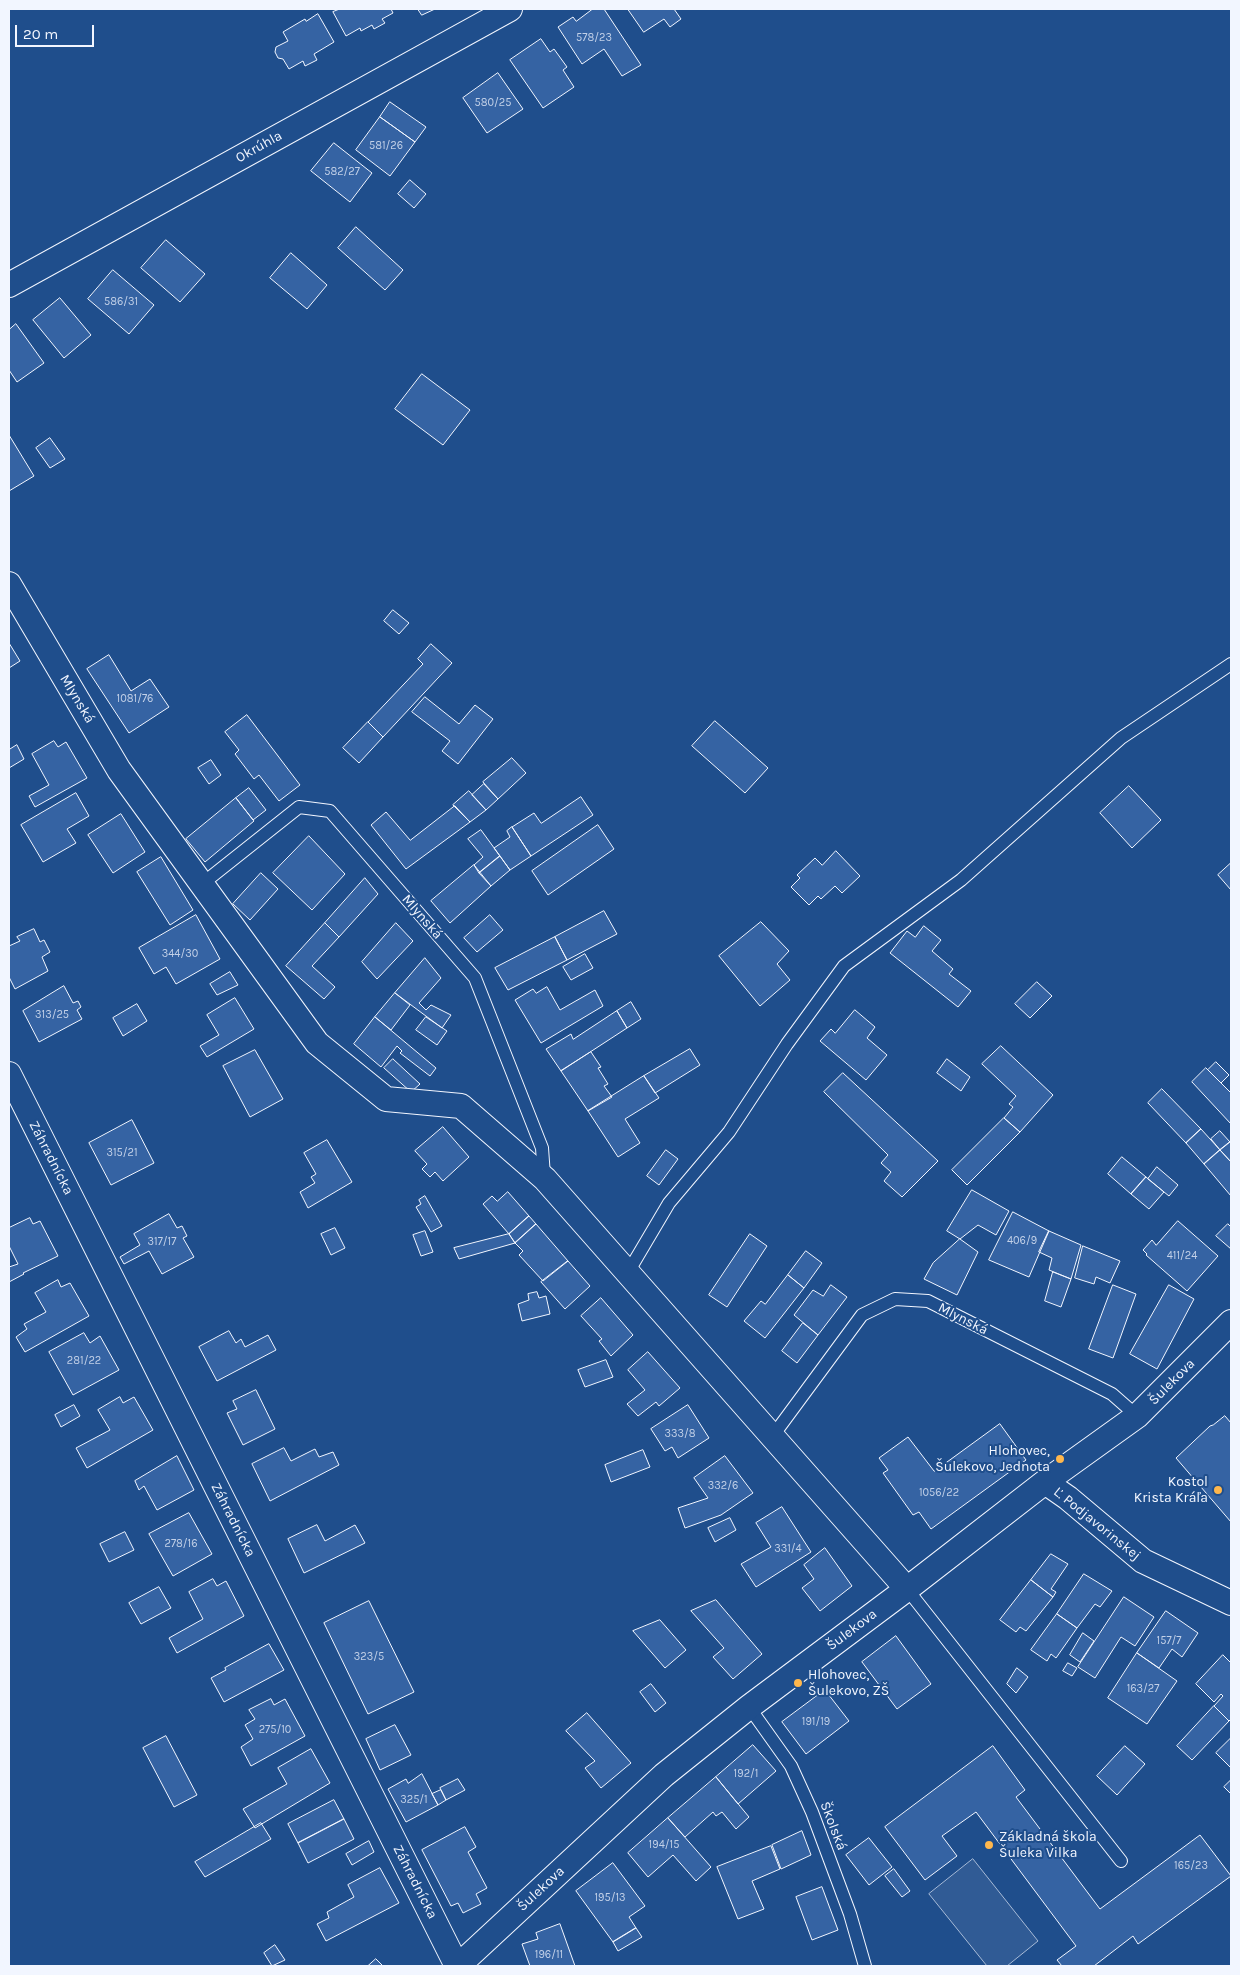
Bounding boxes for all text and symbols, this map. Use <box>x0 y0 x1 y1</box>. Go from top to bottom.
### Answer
scale bar <box>18 15 96 47</box>
text: 20 m <box>23 25 58 43</box>
house number: 578/23 <box>576 31 612 45</box>
house number: 580/25 <box>475 96 511 110</box>
street label: Okrúhla <box>233 127 285 167</box>
house number: 581/26 <box>369 139 403 153</box>
house number: 582/27 <box>324 165 360 179</box>
house number: 586/31 <box>104 295 138 309</box>
street label: Mlynská <box>56 672 98 726</box>
house number: 1081/76 <box>117 692 153 706</box>
street label: Mlynská <box>398 891 446 943</box>
house number: 344/30 <box>162 947 198 961</box>
house number: 313/25 <box>35 1008 69 1022</box>
street label: Záhradnícka <box>25 1118 77 1198</box>
house number: 315/21 <box>106 1146 138 1160</box>
house number: 406/9 <box>1007 1234 1037 1248</box>
house number: 317/17 <box>148 1235 176 1249</box>
house number: 411/24 <box>1167 1249 1197 1263</box>
street label: Mlynská <box>935 1299 991 1339</box>
house number: 281/22 <box>67 1354 101 1368</box>
street label: Šulekova <box>1145 1355 1199 1409</box>
house number: 333/8 <box>665 1427 695 1441</box>
place label: Hlohovec, Šulekovo, Jednota <box>935 1443 1050 1475</box>
marker: Hlohovec, Šulekovo, Jednota <box>1054 1453 1066 1465</box>
place label: Kostol Krista Kráľa <box>1134 1474 1208 1506</box>
house number: 332/6 <box>708 1479 738 1493</box>
street label: Záhradnícka <box>207 1480 259 1560</box>
street label: Ľ. Podjavorinskej <box>1050 1484 1144 1564</box>
marker: Kostol Krista Kráľa <box>1212 1484 1224 1496</box>
house number: 1056/22 <box>919 1486 959 1500</box>
house number: 278/16 <box>165 1537 197 1551</box>
house number: 331/4 <box>774 1542 802 1556</box>
street label: Šulekova <box>824 1606 880 1654</box>
house number: 157/7 <box>1157 1634 1181 1648</box>
house number: 323/5 <box>354 1650 384 1664</box>
place label: Hlohovec, Šulekovo, ZŠ <box>808 1667 889 1700</box>
marker: Hlohovec, Šulekovo, ZŠ <box>792 1677 804 1689</box>
house number: 163/27 <box>1127 1682 1159 1696</box>
house number: 191/19 <box>802 1715 830 1729</box>
house number: 275/10 <box>259 1723 291 1737</box>
house number: 192/1 <box>734 1767 758 1781</box>
house number: 325/1 <box>400 1793 428 1807</box>
street label: Školská <box>816 1799 850 1853</box>
place label: Základná škola Šuleka Vilka <box>999 1829 1097 1861</box>
house number: 194/15 <box>649 1838 679 1852</box>
marker: Základná škola Šuleka Vilka <box>983 1839 995 1851</box>
street label: Záhradnícka <box>389 1842 441 1922</box>
house number: 165/23 <box>1174 1859 1208 1873</box>
street label: Šulekova <box>514 1863 568 1915</box>
house number: 195/13 <box>594 1891 626 1905</box>
house number: 196/11 <box>535 1948 563 1962</box>

